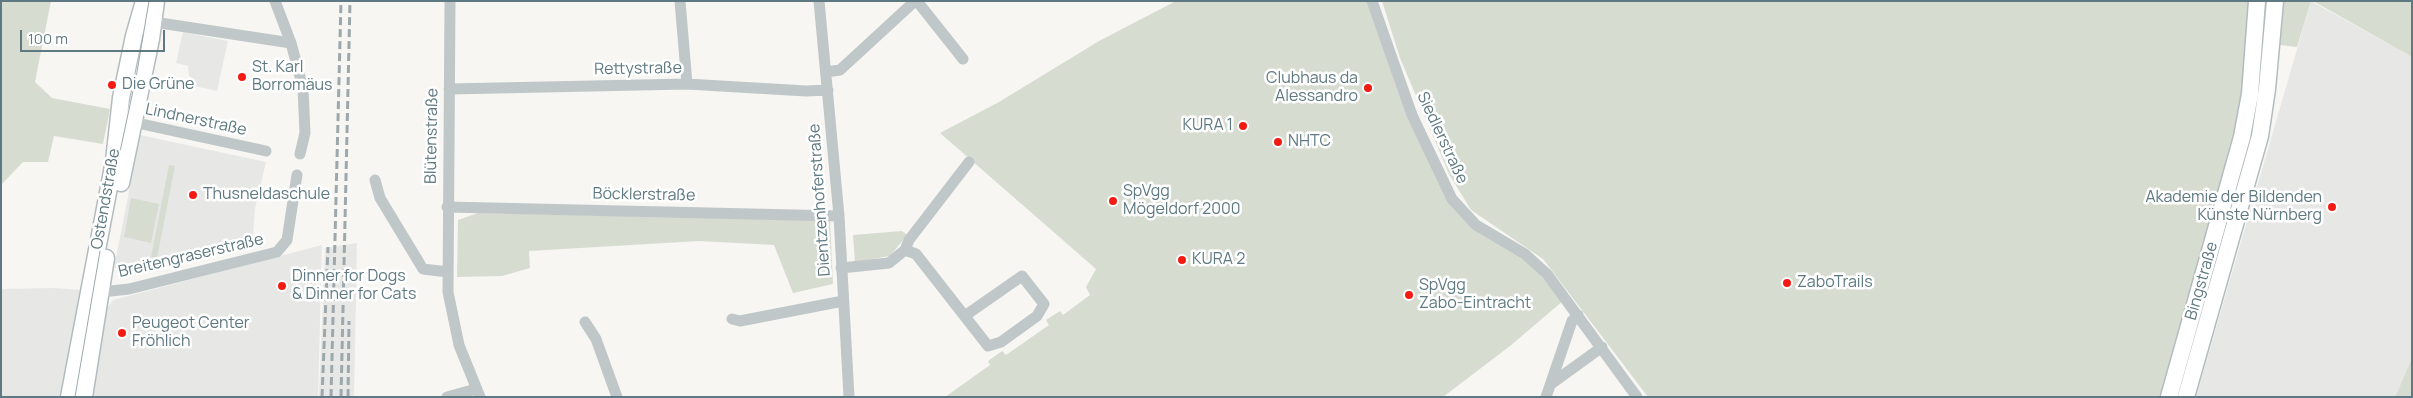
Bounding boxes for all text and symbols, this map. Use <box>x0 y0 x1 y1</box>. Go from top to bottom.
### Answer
scale bar <box>22 20 168 52</box>
text: 100 m <box>28 28 68 49</box>
place label: St. Karl Borromäus <box>252 58 332 96</box>
street label: Rettystraße <box>594 59 682 79</box>
place label: Clubhaus da Alessandro <box>1266 69 1358 107</box>
marker: St. Karl Borromäus <box>236 71 248 83</box>
place label: Die Grüne <box>122 75 194 95</box>
marker: Die Grüne <box>106 79 118 91</box>
marker: Clubhaus da Alessandro <box>1362 82 1374 94</box>
street label: Blütenstraße <box>422 88 442 184</box>
street label: Siedlerstraße <box>1412 89 1472 187</box>
street label: Lindnerstraße <box>144 100 248 140</box>
place label: KURA 1 <box>1183 116 1233 136</box>
marker: KURA 1 <box>1237 120 1249 132</box>
street label: Dientzenhoferstraße <box>805 123 835 277</box>
place label: NHTC <box>1288 132 1331 152</box>
marker: NHTC <box>1272 136 1284 148</box>
street label: Ostendstraße <box>88 147 124 251</box>
place label: SpVgg Mögeldorf 2000 <box>1123 182 1240 220</box>
place label: Thusneldaschule <box>203 185 330 205</box>
street label: Böcklerstraße <box>593 185 695 205</box>
place label: Akademie der Bildenden Künste Nürnberg <box>2145 188 2322 226</box>
marker: Thusneldaschule <box>187 189 199 201</box>
marker: SpVgg Mögeldorf 2000 <box>1107 195 1119 207</box>
marker: Akademie der Bildenden Künste Nürnberg <box>2326 201 2338 213</box>
street label: Breitengraserstraße <box>117 230 265 282</box>
street label: Bingstraße <box>2182 240 2222 322</box>
place label: KURA 2 <box>1192 250 1245 270</box>
marker: KURA 2 <box>1176 254 1188 266</box>
place label: Dinner for Dogs & Dinner for Cats <box>292 267 416 305</box>
place label: ZaboTrails <box>1797 273 1873 293</box>
place label: SpVgg Zabo-Eintracht <box>1419 276 1531 314</box>
marker: ZaboTrails <box>1781 277 1793 289</box>
marker: Dinner for Dogs & Dinner for Cats <box>276 280 288 292</box>
marker: SpVgg Zabo-Eintracht <box>1403 289 1415 301</box>
place label: Peugeot Center Fröhlich <box>132 314 250 352</box>
marker: Peugeot Center Fröhlich <box>116 327 128 339</box>

